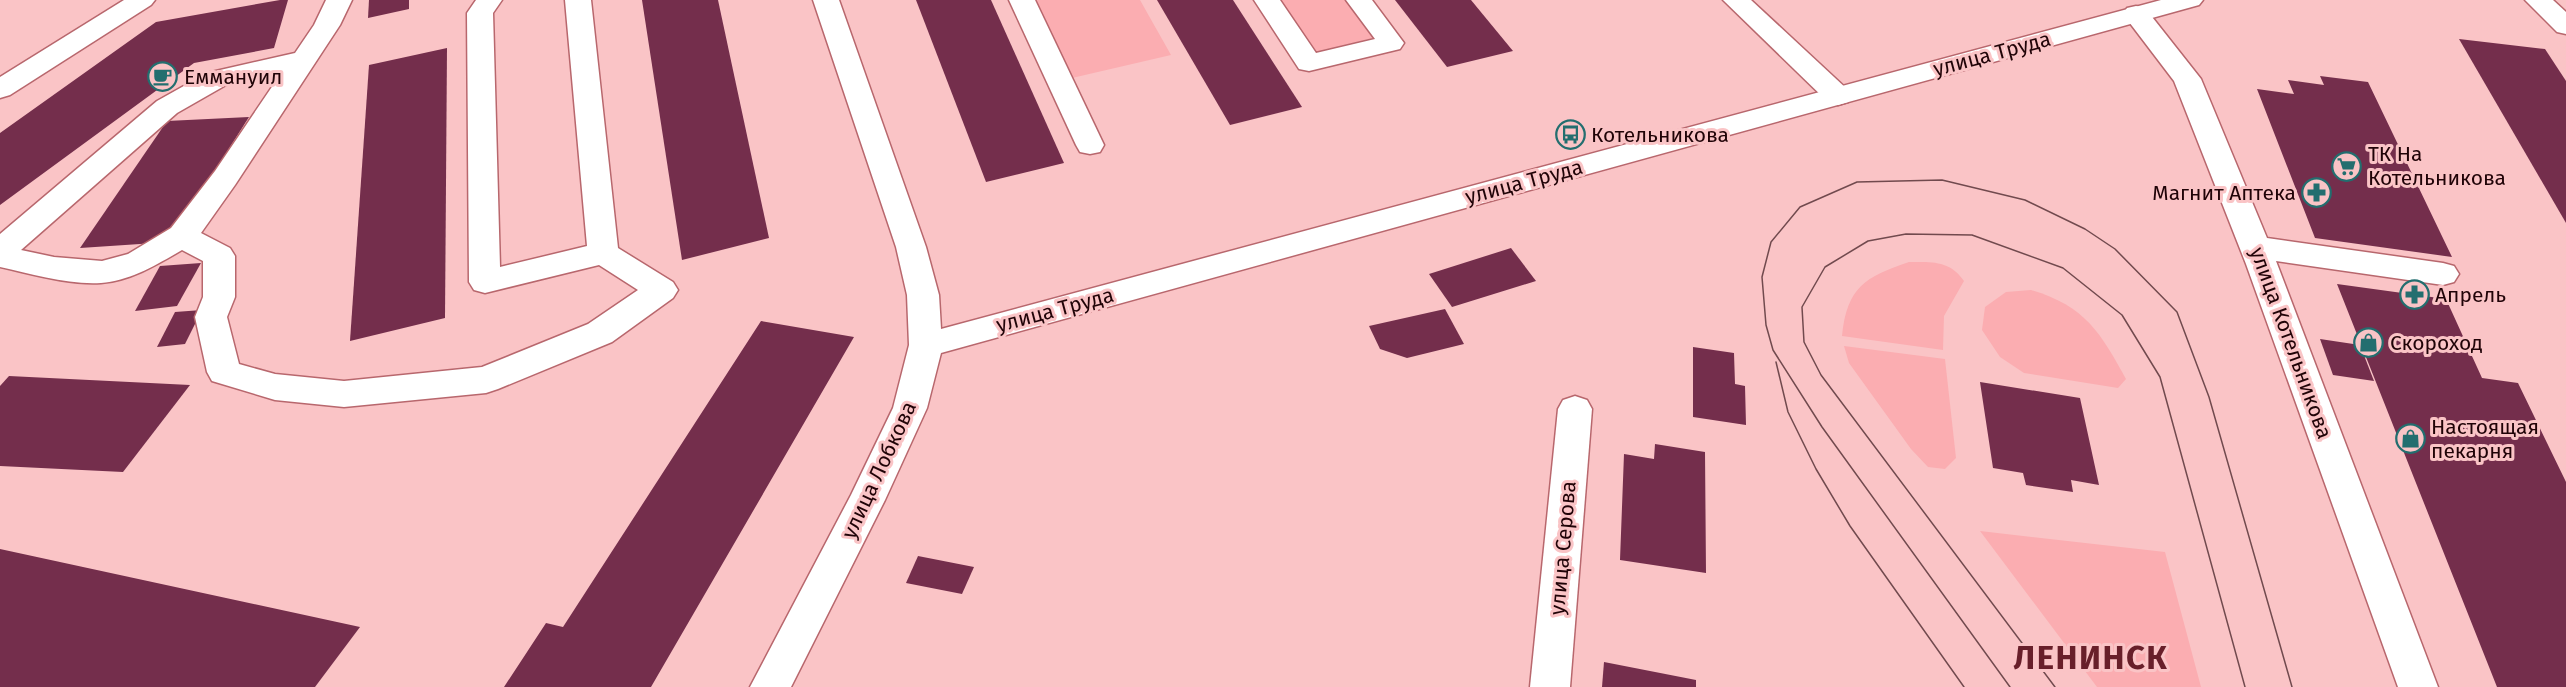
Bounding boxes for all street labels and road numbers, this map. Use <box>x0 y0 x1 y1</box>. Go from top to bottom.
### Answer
street label: улица Труда <box>1930 26 2054 82</box>
street label: улица Труда <box>1462 154 1586 210</box>
street label: улица Котельникова <box>2244 244 2338 442</box>
street label: улица Труда <box>993 282 1117 338</box>
street label: улица Лобкова <box>836 397 922 543</box>
street label: улица Серова <box>1544 480 1582 616</box>

